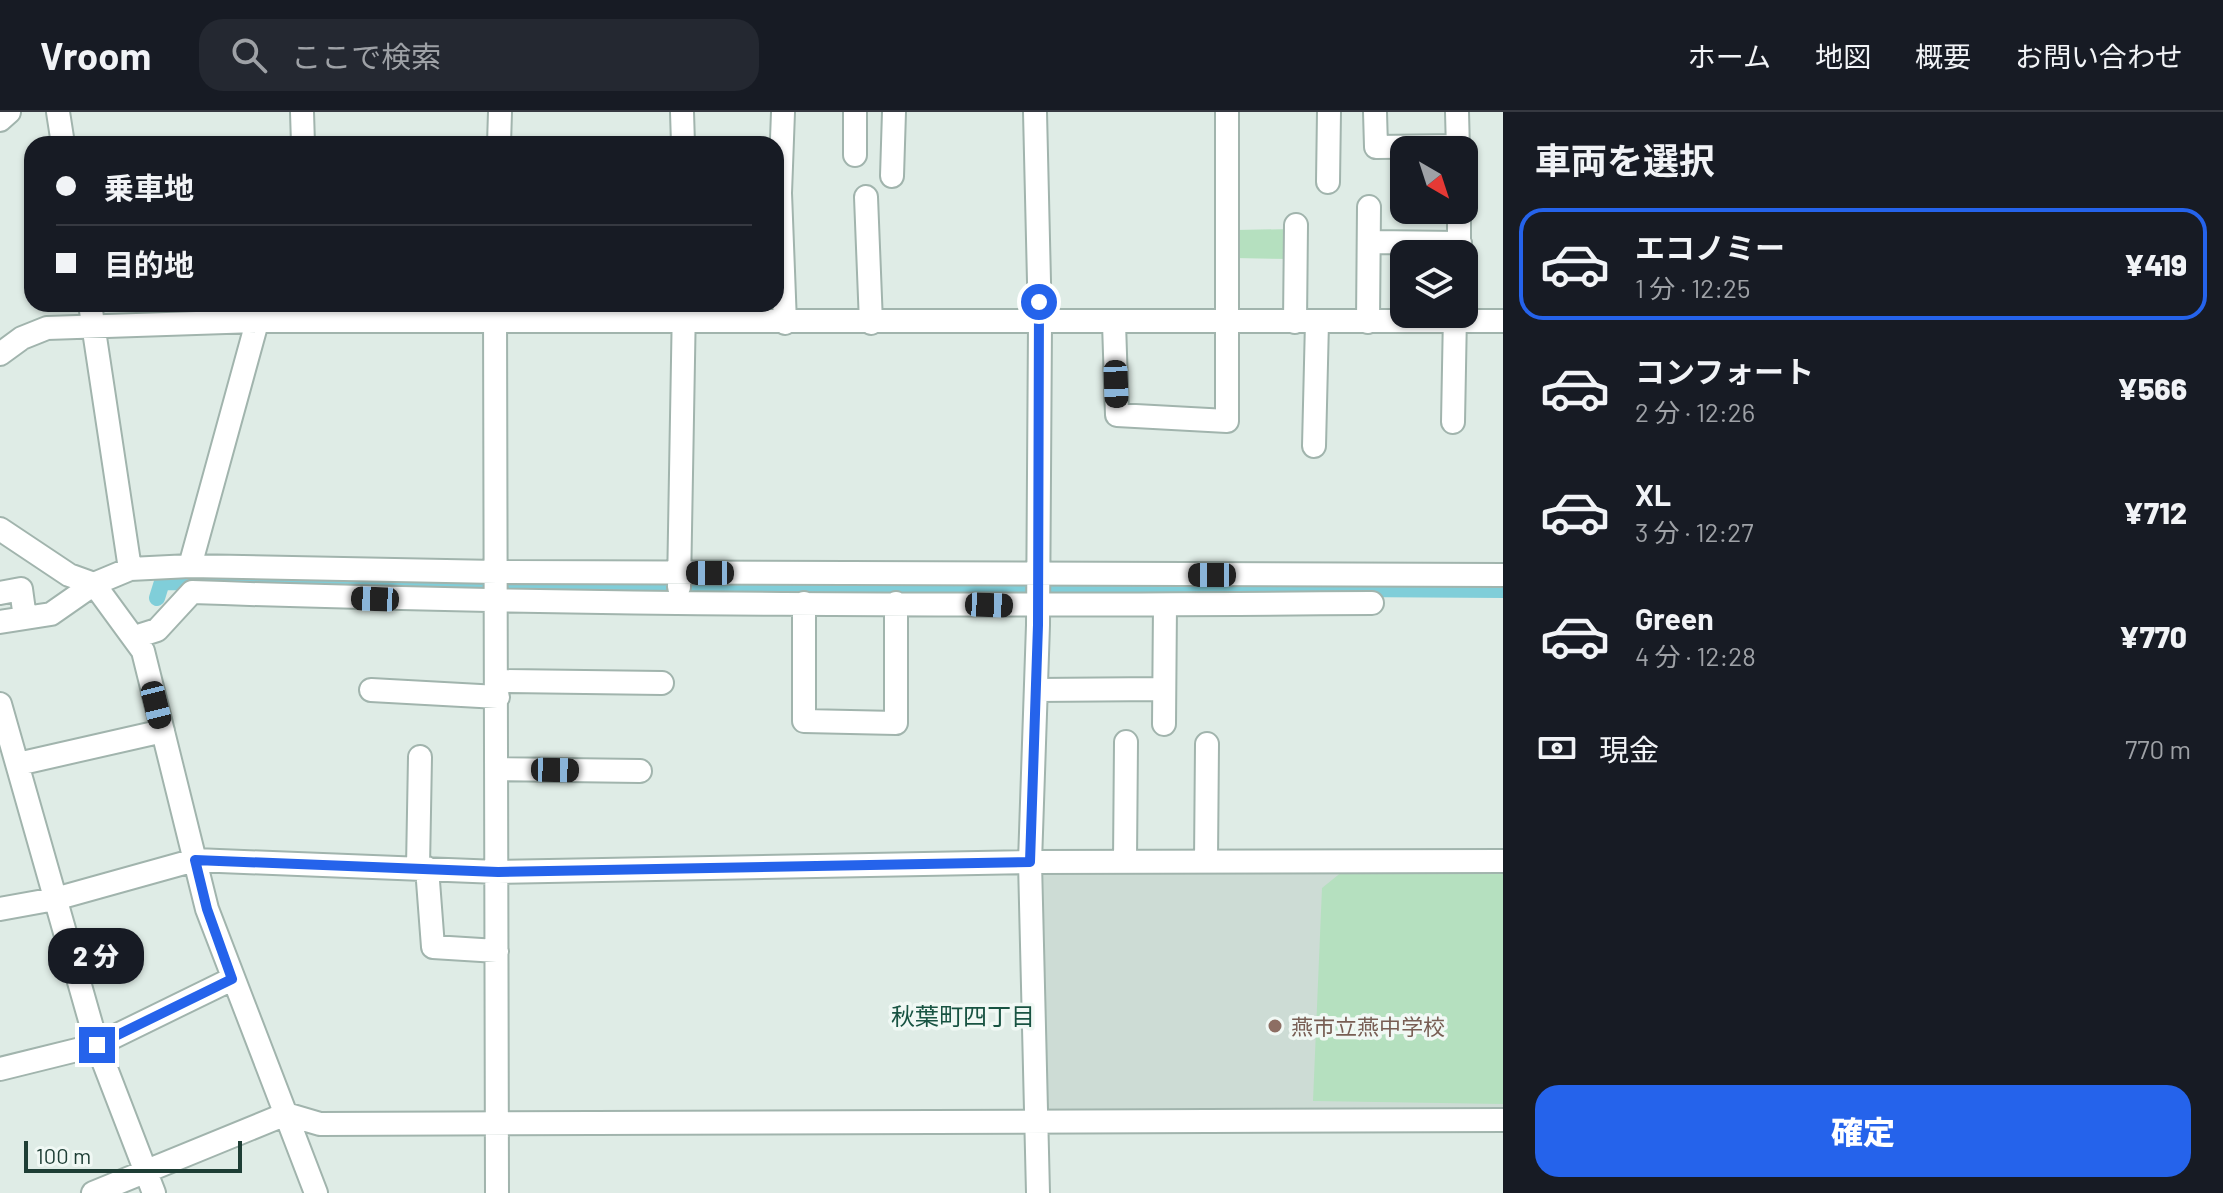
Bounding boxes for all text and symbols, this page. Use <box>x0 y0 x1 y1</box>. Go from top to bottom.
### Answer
search box <box>199 19 759 91</box>
text: Vroom <box>40 32 151 78</box>
icon: search <box>227 33 271 77</box>
text: ここで検索 <box>291 38 441 74</box>
text: ホーム <box>1688 39 1771 73</box>
text: 地図 <box>1815 39 1871 73</box>
text: 概要 <box>1915 39 1971 73</box>
text: お問い合わせ <box>2015 39 2183 73</box>
north arrow <box>1390 136 1478 224</box>
map controls <box>1390 136 1478 328</box>
text: 車両を選択 <box>1535 138 1715 181</box>
text: 乗車地 <box>104 169 194 205</box>
icon: car <box>1539 228 1611 300</box>
text: エコノミー <box>1635 229 1785 265</box>
button: layers <box>1390 240 1478 328</box>
text: 目的地 <box>104 246 194 282</box>
text: ¥419 <box>2124 246 2187 282</box>
text: 1 分 · 12:25 <box>1635 272 1750 303</box>
route start <box>1021 284 1057 320</box>
icon: car <box>1539 352 1611 424</box>
text: コンフォート <box>1635 353 1814 389</box>
car <box>1103 360 1129 408</box>
text: ¥566 <box>2117 370 2187 406</box>
text: 2 分 · 12:26 <box>1635 396 1755 427</box>
icon: car <box>1539 476 1611 548</box>
text: XL <box>1635 476 1671 512</box>
text: ¥712 <box>2123 494 2187 530</box>
text: 3 分 · 12:27 <box>1635 516 1754 547</box>
car <box>686 561 734 585</box>
car <box>1188 563 1236 587</box>
car <box>351 586 399 612</box>
car <box>965 592 1013 618</box>
icon: car <box>1539 600 1611 672</box>
text: Green <box>1635 600 1714 636</box>
text: ¥770 <box>2119 618 2187 654</box>
text: 4 分 · 12:28 <box>1635 640 1756 671</box>
car <box>139 679 173 731</box>
icon: cash <box>1535 726 1579 770</box>
text: 現金 <box>1599 731 1659 767</box>
text: 770 m <box>2125 733 2191 764</box>
car <box>531 758 579 782</box>
callout: 2 分 <box>49 929 145 985</box>
text: 2 分 <box>73 940 119 971</box>
district label: 秋葉町四丁目 <box>891 1001 1035 1030</box>
place label: 燕市立燕中学校 <box>1291 1013 1445 1039</box>
marker: 燕市立燕中学校 <box>1266 1017 1284 1035</box>
route end <box>79 1027 115 1063</box>
button: 確定 <box>1535 1085 2191 1177</box>
scale bar <box>24 1137 242 1173</box>
text: 100 m <box>36 1142 91 1168</box>

